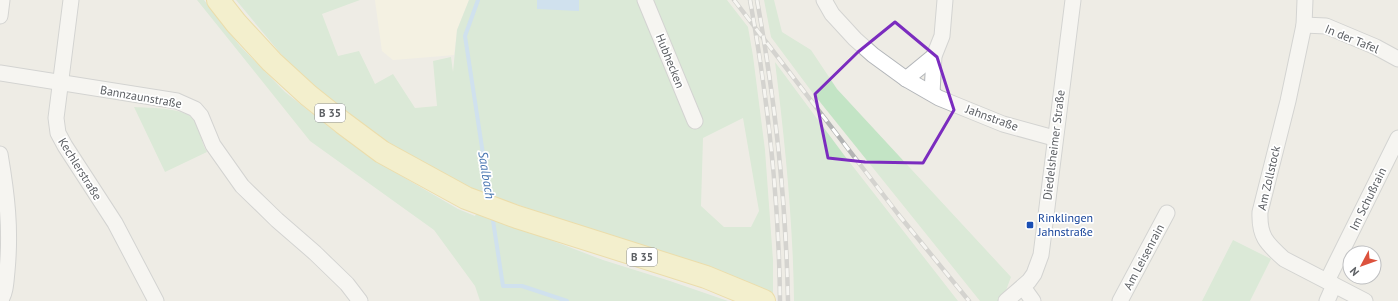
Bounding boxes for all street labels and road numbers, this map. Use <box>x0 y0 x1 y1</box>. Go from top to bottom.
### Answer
street label: In der Tafel <box>1323 21 1382 56</box>
street label: Hubhecken <box>653 31 688 90</box>
street label: Bannzaunstraße <box>99 82 183 111</box>
street label: Diedelsheimer Straße <box>1039 89 1068 201</box>
street label: Jahnstraße <box>963 101 1021 134</box>
road number: B 35 <box>315 104 345 122</box>
street label: Kechlerstraße <box>55 135 106 203</box>
street label: Am Zollstock <box>1254 144 1283 212</box>
street label: Im Schußrain <box>1346 165 1389 233</box>
street label: Am Leisenrain <box>1120 221 1167 292</box>
road number: B 35 <box>627 248 657 266</box>

